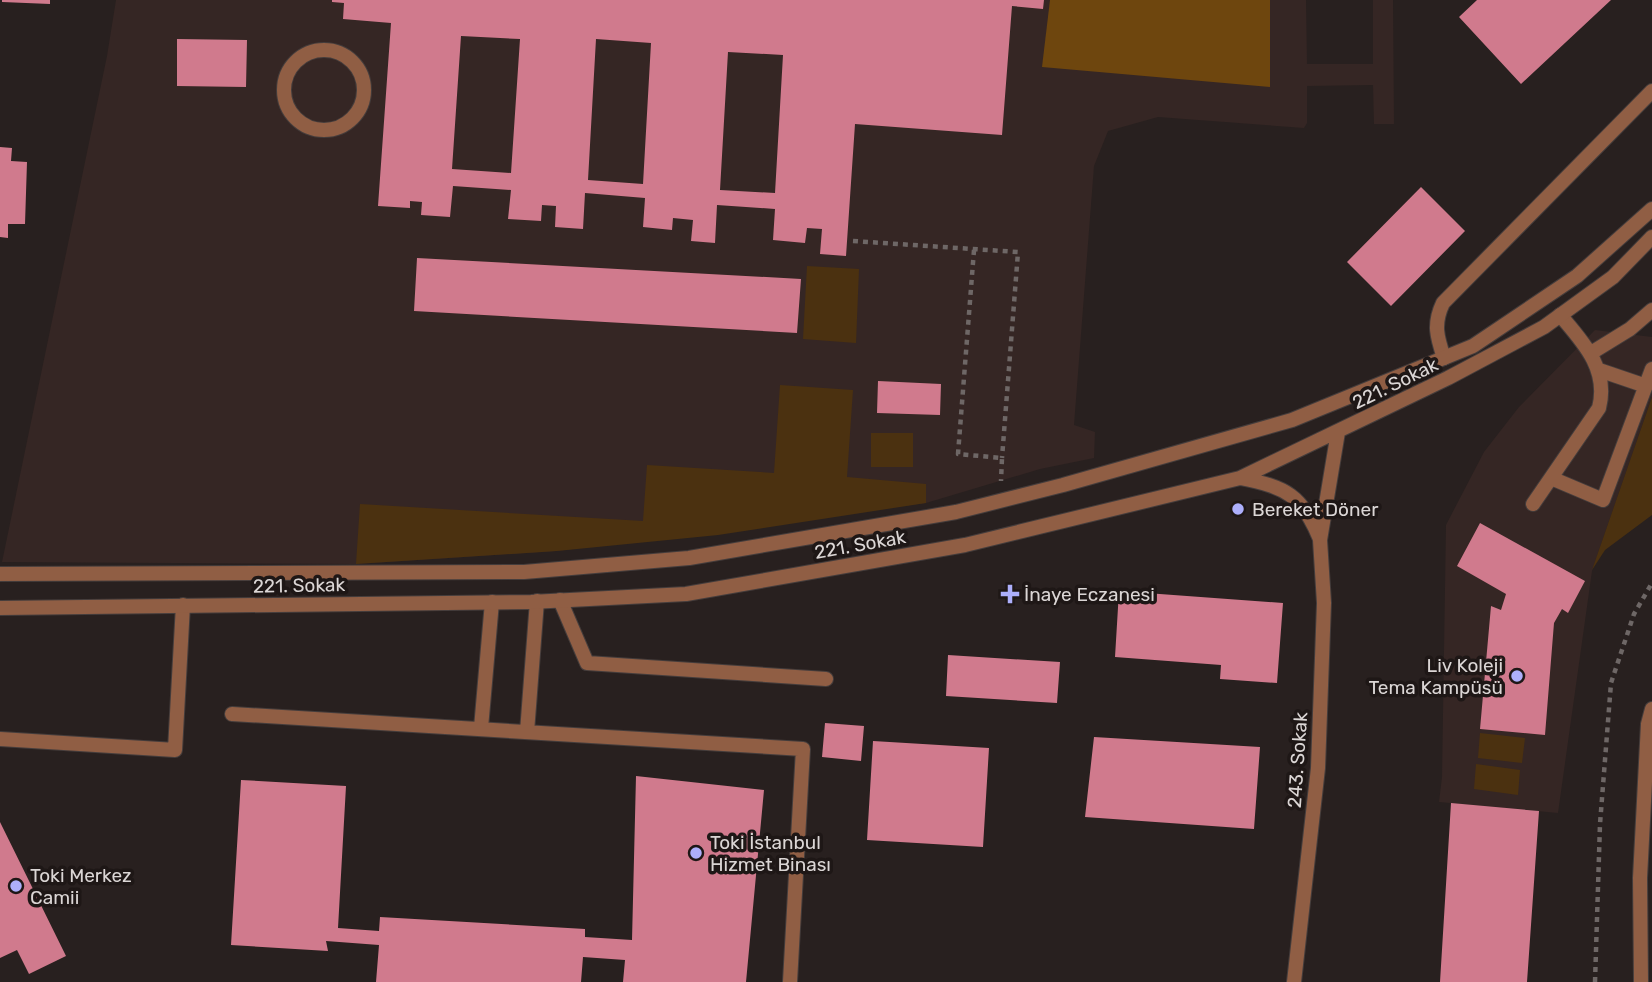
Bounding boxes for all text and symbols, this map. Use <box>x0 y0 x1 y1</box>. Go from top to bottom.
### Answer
street label: 221. Sokak <box>1349 353 1442 414</box>
place label: Bereket Döner <box>1252 498 1379 521</box>
marker: Bereket Döner <box>1230 501 1246 517</box>
street label: 221. Sokak <box>813 525 908 564</box>
street label: 221. Sokak <box>253 573 346 598</box>
place label: İnaye Eczanesi <box>1024 583 1155 606</box>
marker: İnaye Eczanesi <box>1002 586 1018 602</box>
place label: Liv Koleji Tema Kampüsü <box>1369 654 1503 699</box>
marker: Liv Koleji Tema Kampüsü <box>1509 668 1525 684</box>
street label: 243. Sokak <box>1283 711 1312 809</box>
place label: Toki İstanbul Hizmet Binası <box>710 831 831 876</box>
marker: Toki İstanbul Hizmet Binası <box>688 845 704 861</box>
place label: Toki Merkez Camii <box>30 864 132 909</box>
marker: Toki Merkez Camii <box>8 878 24 894</box>

